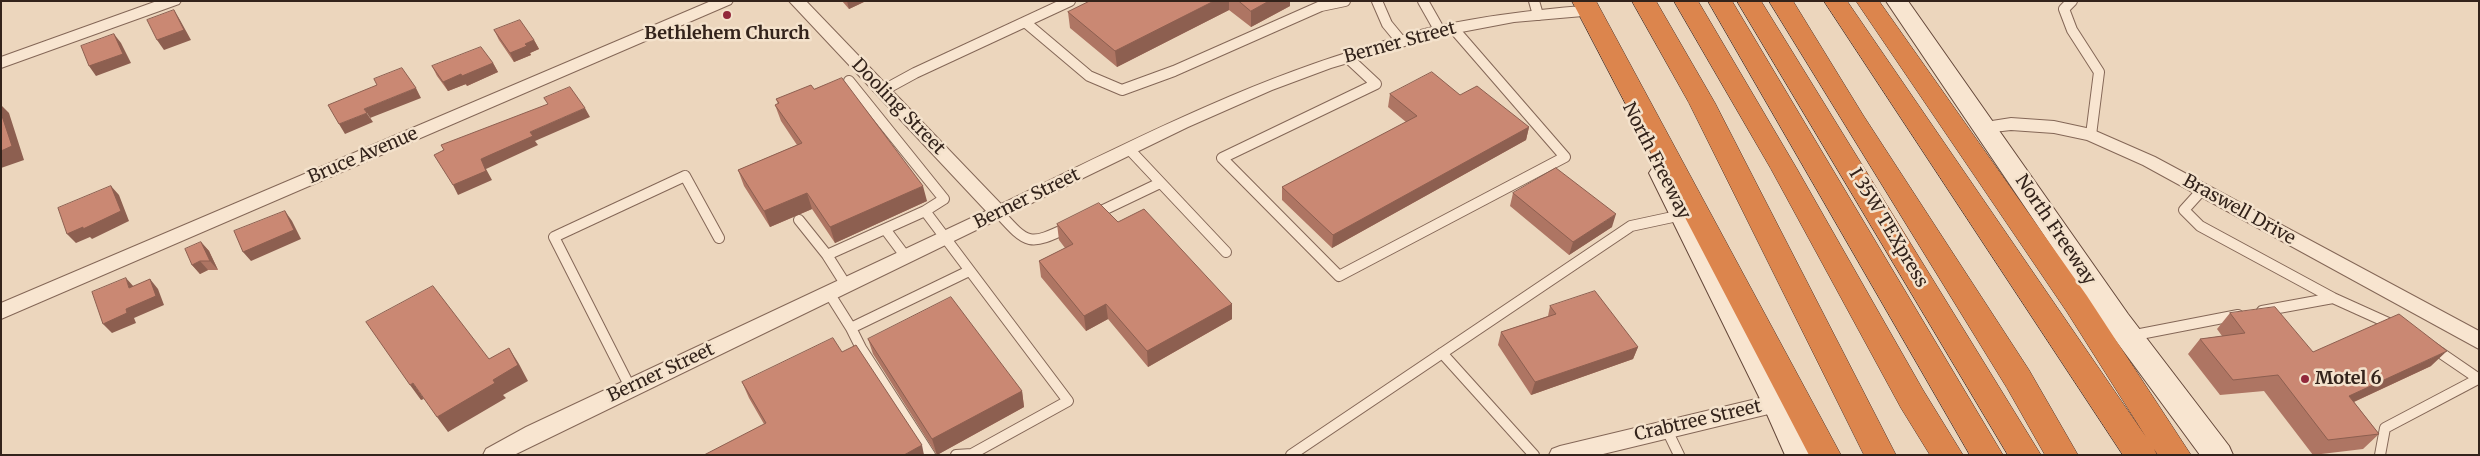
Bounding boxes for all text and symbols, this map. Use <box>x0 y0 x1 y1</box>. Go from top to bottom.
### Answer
marker: Bethlehem Church <box>721 9 733 21</box>
street label: Berner Street <box>1342 18 1458 68</box>
place label: Bethlehem Church <box>644 23 810 45</box>
street label: Dooling Street <box>847 55 949 159</box>
street label: North Freeway <box>1617 99 1695 223</box>
street label: Bruce Avenue <box>305 123 421 189</box>
street label: Berner Street <box>970 164 1084 234</box>
street label: I 35W TEXpress <box>1844 164 1932 292</box>
street label: Braswell Drive <box>2179 170 2299 250</box>
street label: North Freeway <box>2010 171 2100 289</box>
street label: Berner Street <box>604 339 718 407</box>
place label: Motel 6 <box>2315 368 2382 390</box>
marker: Motel 6 <box>2299 373 2311 385</box>
street label: Crabtree Street <box>1632 396 1764 446</box>

